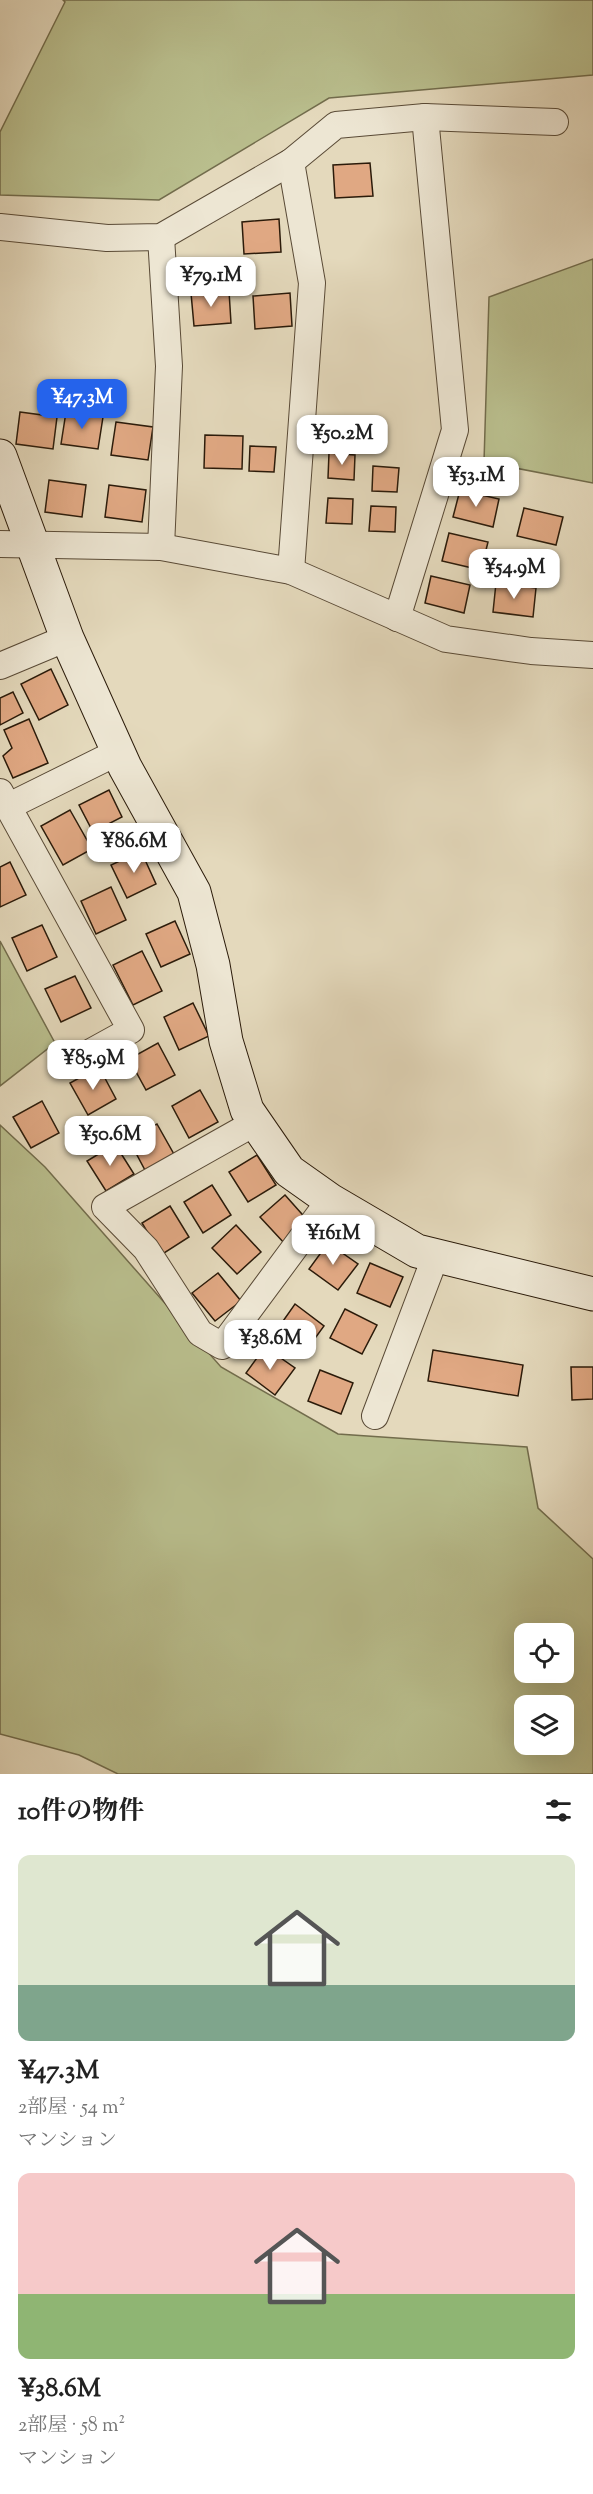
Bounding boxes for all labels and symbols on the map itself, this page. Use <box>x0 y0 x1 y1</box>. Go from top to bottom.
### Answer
pin: ¥79.1M <box>162 257 260 308</box>
pin: ¥47.3M <box>33 379 131 430</box>
pin: ¥50.2M <box>293 415 391 466</box>
pin: ¥53.1M <box>427 457 525 508</box>
pin: ¥54.9M <box>465 549 563 600</box>
pin: ¥86.6M <box>85 823 183 874</box>
pin: ¥85.9M <box>44 1040 142 1091</box>
pin: ¥50.6M <box>61 1116 159 1167</box>
pin: ¥161M <box>291 1215 375 1266</box>
pin: ¥38.6M <box>221 1320 319 1371</box>

